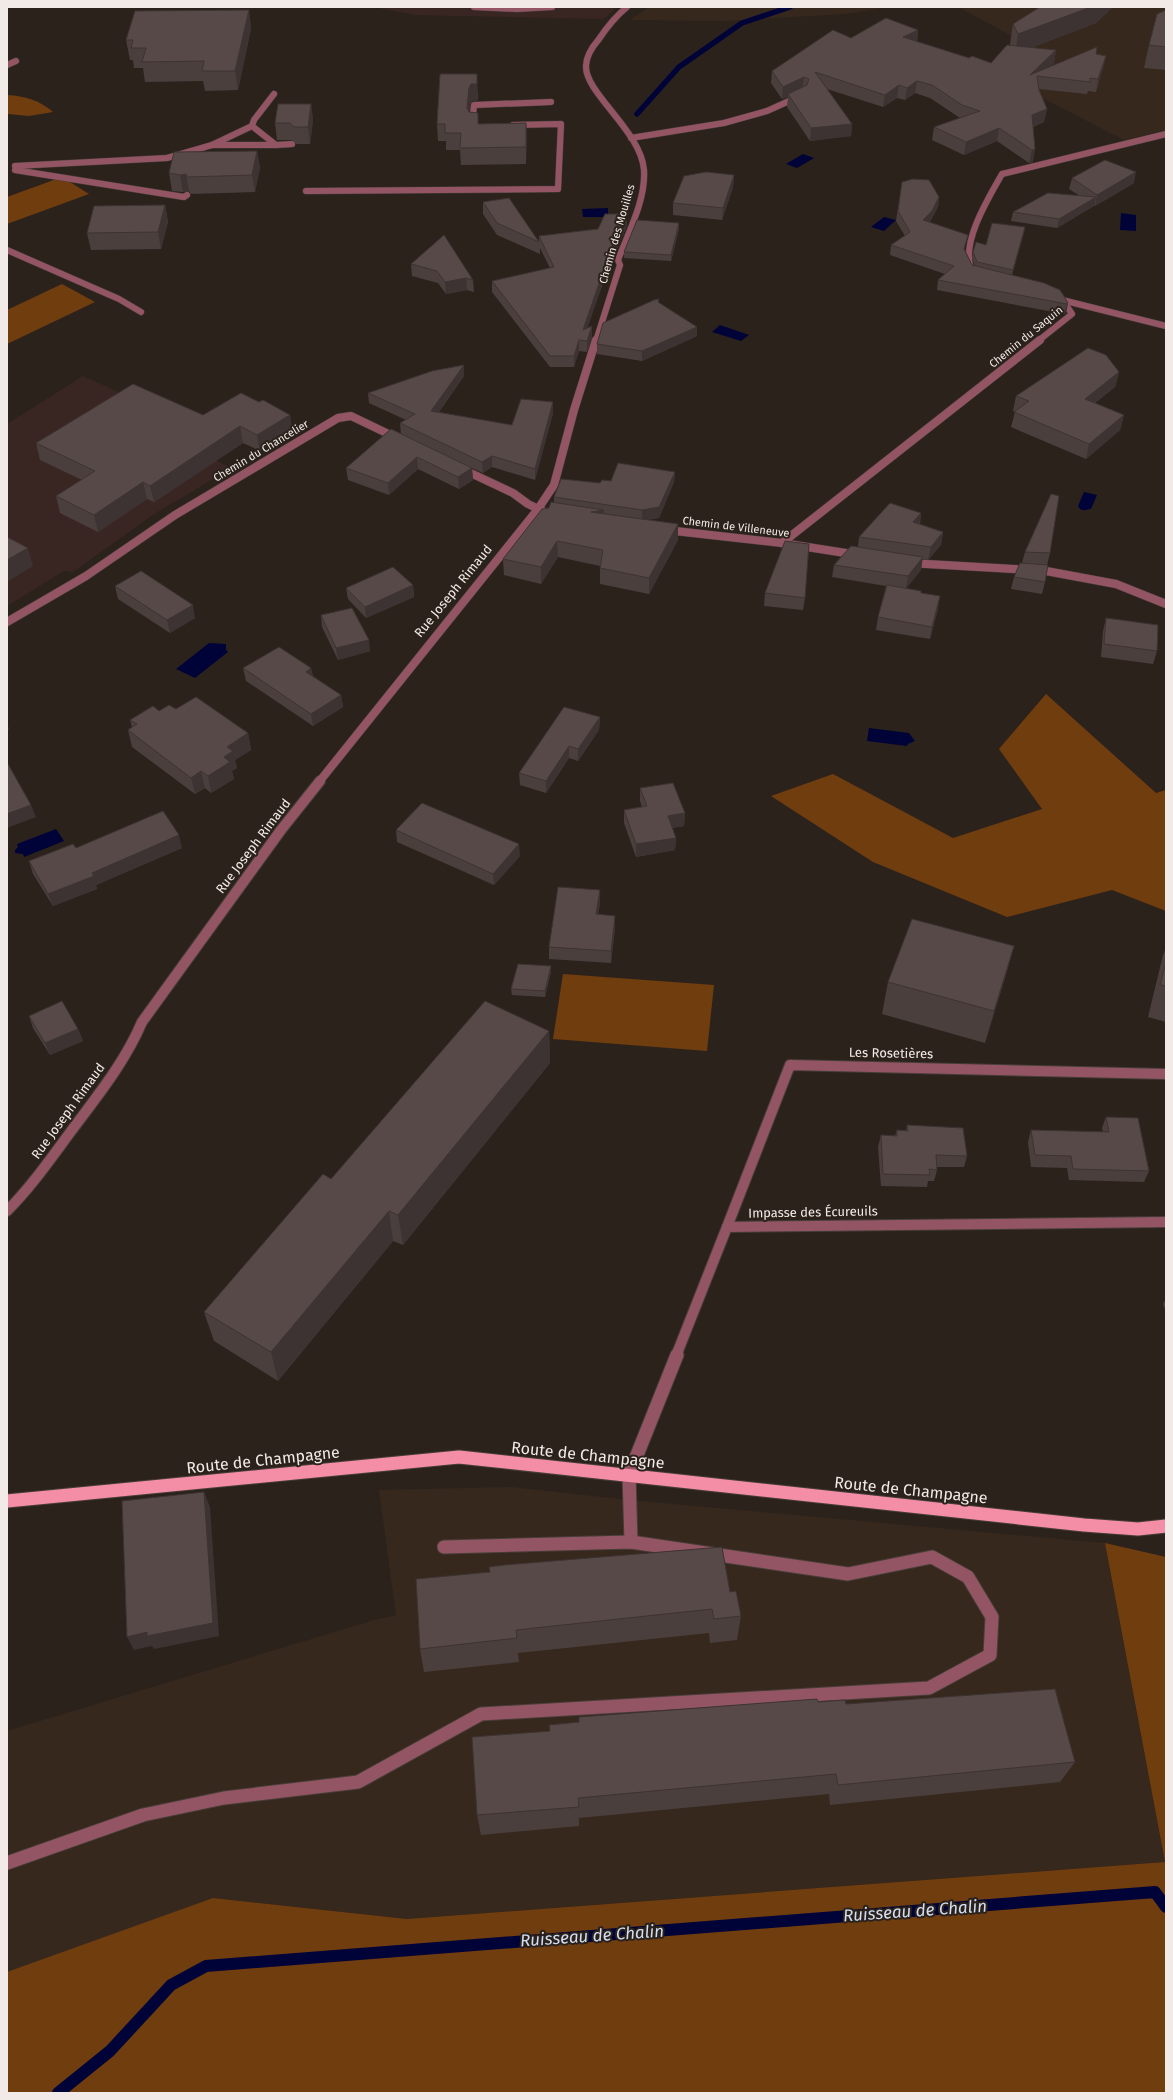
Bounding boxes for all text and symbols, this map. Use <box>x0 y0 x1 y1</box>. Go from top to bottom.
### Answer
street label: Chemin des Mouilles <box>597 183 637 285</box>
street label: Chemin du Saquin <box>987 303 1065 371</box>
street label: Chemin du Chancelier <box>211 417 312 485</box>
street label: Chemin de Villeneuve <box>682 514 790 540</box>
street label: Rue Joseph Rimaud <box>411 542 495 640</box>
street label: Rue Joseph Rimaud <box>213 796 293 896</box>
street label: Les Rosetières <box>849 1045 933 1061</box>
street label: Rue Joseph Rimaud <box>28 1060 108 1162</box>
street label: Impasse des Écureuils <box>748 1203 878 1221</box>
street label: Route de Champagne <box>510 1438 666 1472</box>
street label: Route de Champagne <box>185 1443 341 1477</box>
street label: Route de Champagne <box>833 1473 989 1507</box>
water label: Ruisseau de Chalin <box>842 1895 988 1927</box>
water label: Ruisseau de Chalin <box>519 1920 665 1952</box>

